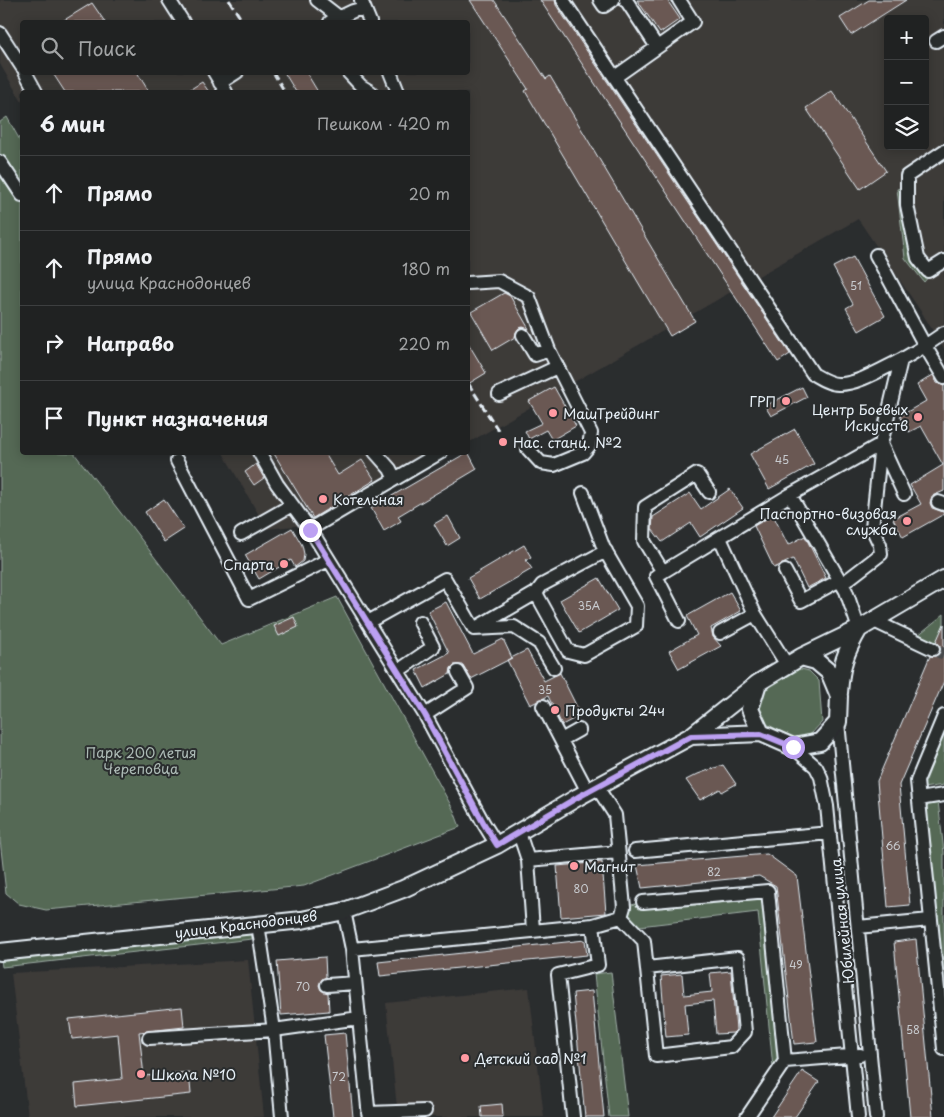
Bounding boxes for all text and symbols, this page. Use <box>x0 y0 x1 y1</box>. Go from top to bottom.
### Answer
map controls <box>884 15 929 150</box>
button: + <box>884 15 929 60</box>
search box <box>20 20 470 75</box>
icon: search <box>38 34 66 62</box>
text: Поиск <box>78 34 136 62</box>
button: − <box>884 60 929 105</box>
button: layers <box>884 105 929 150</box>
text: 6 мин <box>40 107 106 139</box>
text: Пешком · 420 m <box>317 111 450 135</box>
icon: ahead <box>40 179 68 207</box>
text: Прямо <box>87 179 152 207</box>
text: 20 m <box>409 181 450 205</box>
text: Прямо <box>87 242 152 270</box>
icon: ahead <box>40 254 68 282</box>
text: 180 m <box>402 256 450 280</box>
text: улица Краснодонцев <box>87 270 251 294</box>
house number: 51 <box>850 277 862 294</box>
icon: right <box>40 329 68 357</box>
text: Направо <box>87 329 174 357</box>
text: 220 m <box>399 331 450 355</box>
place label: ГРП <box>749 391 776 412</box>
marker: ГРП <box>780 395 792 407</box>
place label: Центр Боевых Искусств <box>812 399 908 436</box>
place label: МашТрейдинг <box>563 403 660 424</box>
icon: arrive <box>40 404 68 432</box>
text: Пункт назначения <box>87 404 268 432</box>
marker: МашТрейдинг <box>547 407 559 419</box>
marker: Центр Боевых Искусств <box>912 411 924 423</box>
place label: Нас. станц. №2 <box>513 432 622 453</box>
marker: Нас. станц. №2 <box>497 436 509 448</box>
house number: 45 <box>775 451 789 468</box>
place label: Котельная <box>333 489 403 510</box>
marker: Котельная <box>317 493 329 505</box>
place label: Паспортно-визовая служба <box>760 503 897 540</box>
marker: Паспортно-визовая служба <box>901 515 913 527</box>
route end <box>299 519 322 542</box>
place label: Спарта <box>223 554 274 575</box>
marker: Спарта <box>278 558 290 570</box>
house number: 35А <box>578 597 601 614</box>
house number: 35 <box>538 681 552 698</box>
place label: Продукты 24ч <box>565 700 665 721</box>
marker: Продукты 24ч <box>549 704 561 716</box>
route start <box>782 736 805 759</box>
park label: Парк 200 летия Череповца <box>85 742 197 779</box>
house number: 66 <box>885 837 901 854</box>
place label: Магнит <box>584 856 636 877</box>
street label: Юбилейная улица <box>825 857 859 985</box>
marker: Магнит <box>568 860 580 872</box>
house number: 82 <box>707 863 721 880</box>
house number: 80 <box>574 880 588 897</box>
street label: улица Краснодонцев <box>174 905 318 943</box>
house number: 49 <box>789 956 803 973</box>
house number: 70 <box>296 978 310 995</box>
house number: 58 <box>906 1021 920 1038</box>
place label: Детский сад №1 <box>474 1048 587 1069</box>
marker: Детский сад №1 <box>459 1052 471 1064</box>
place label: Школа №10 <box>151 1064 236 1085</box>
marker: Школа №10 <box>135 1068 147 1080</box>
house number: 72 <box>332 1068 346 1085</box>

